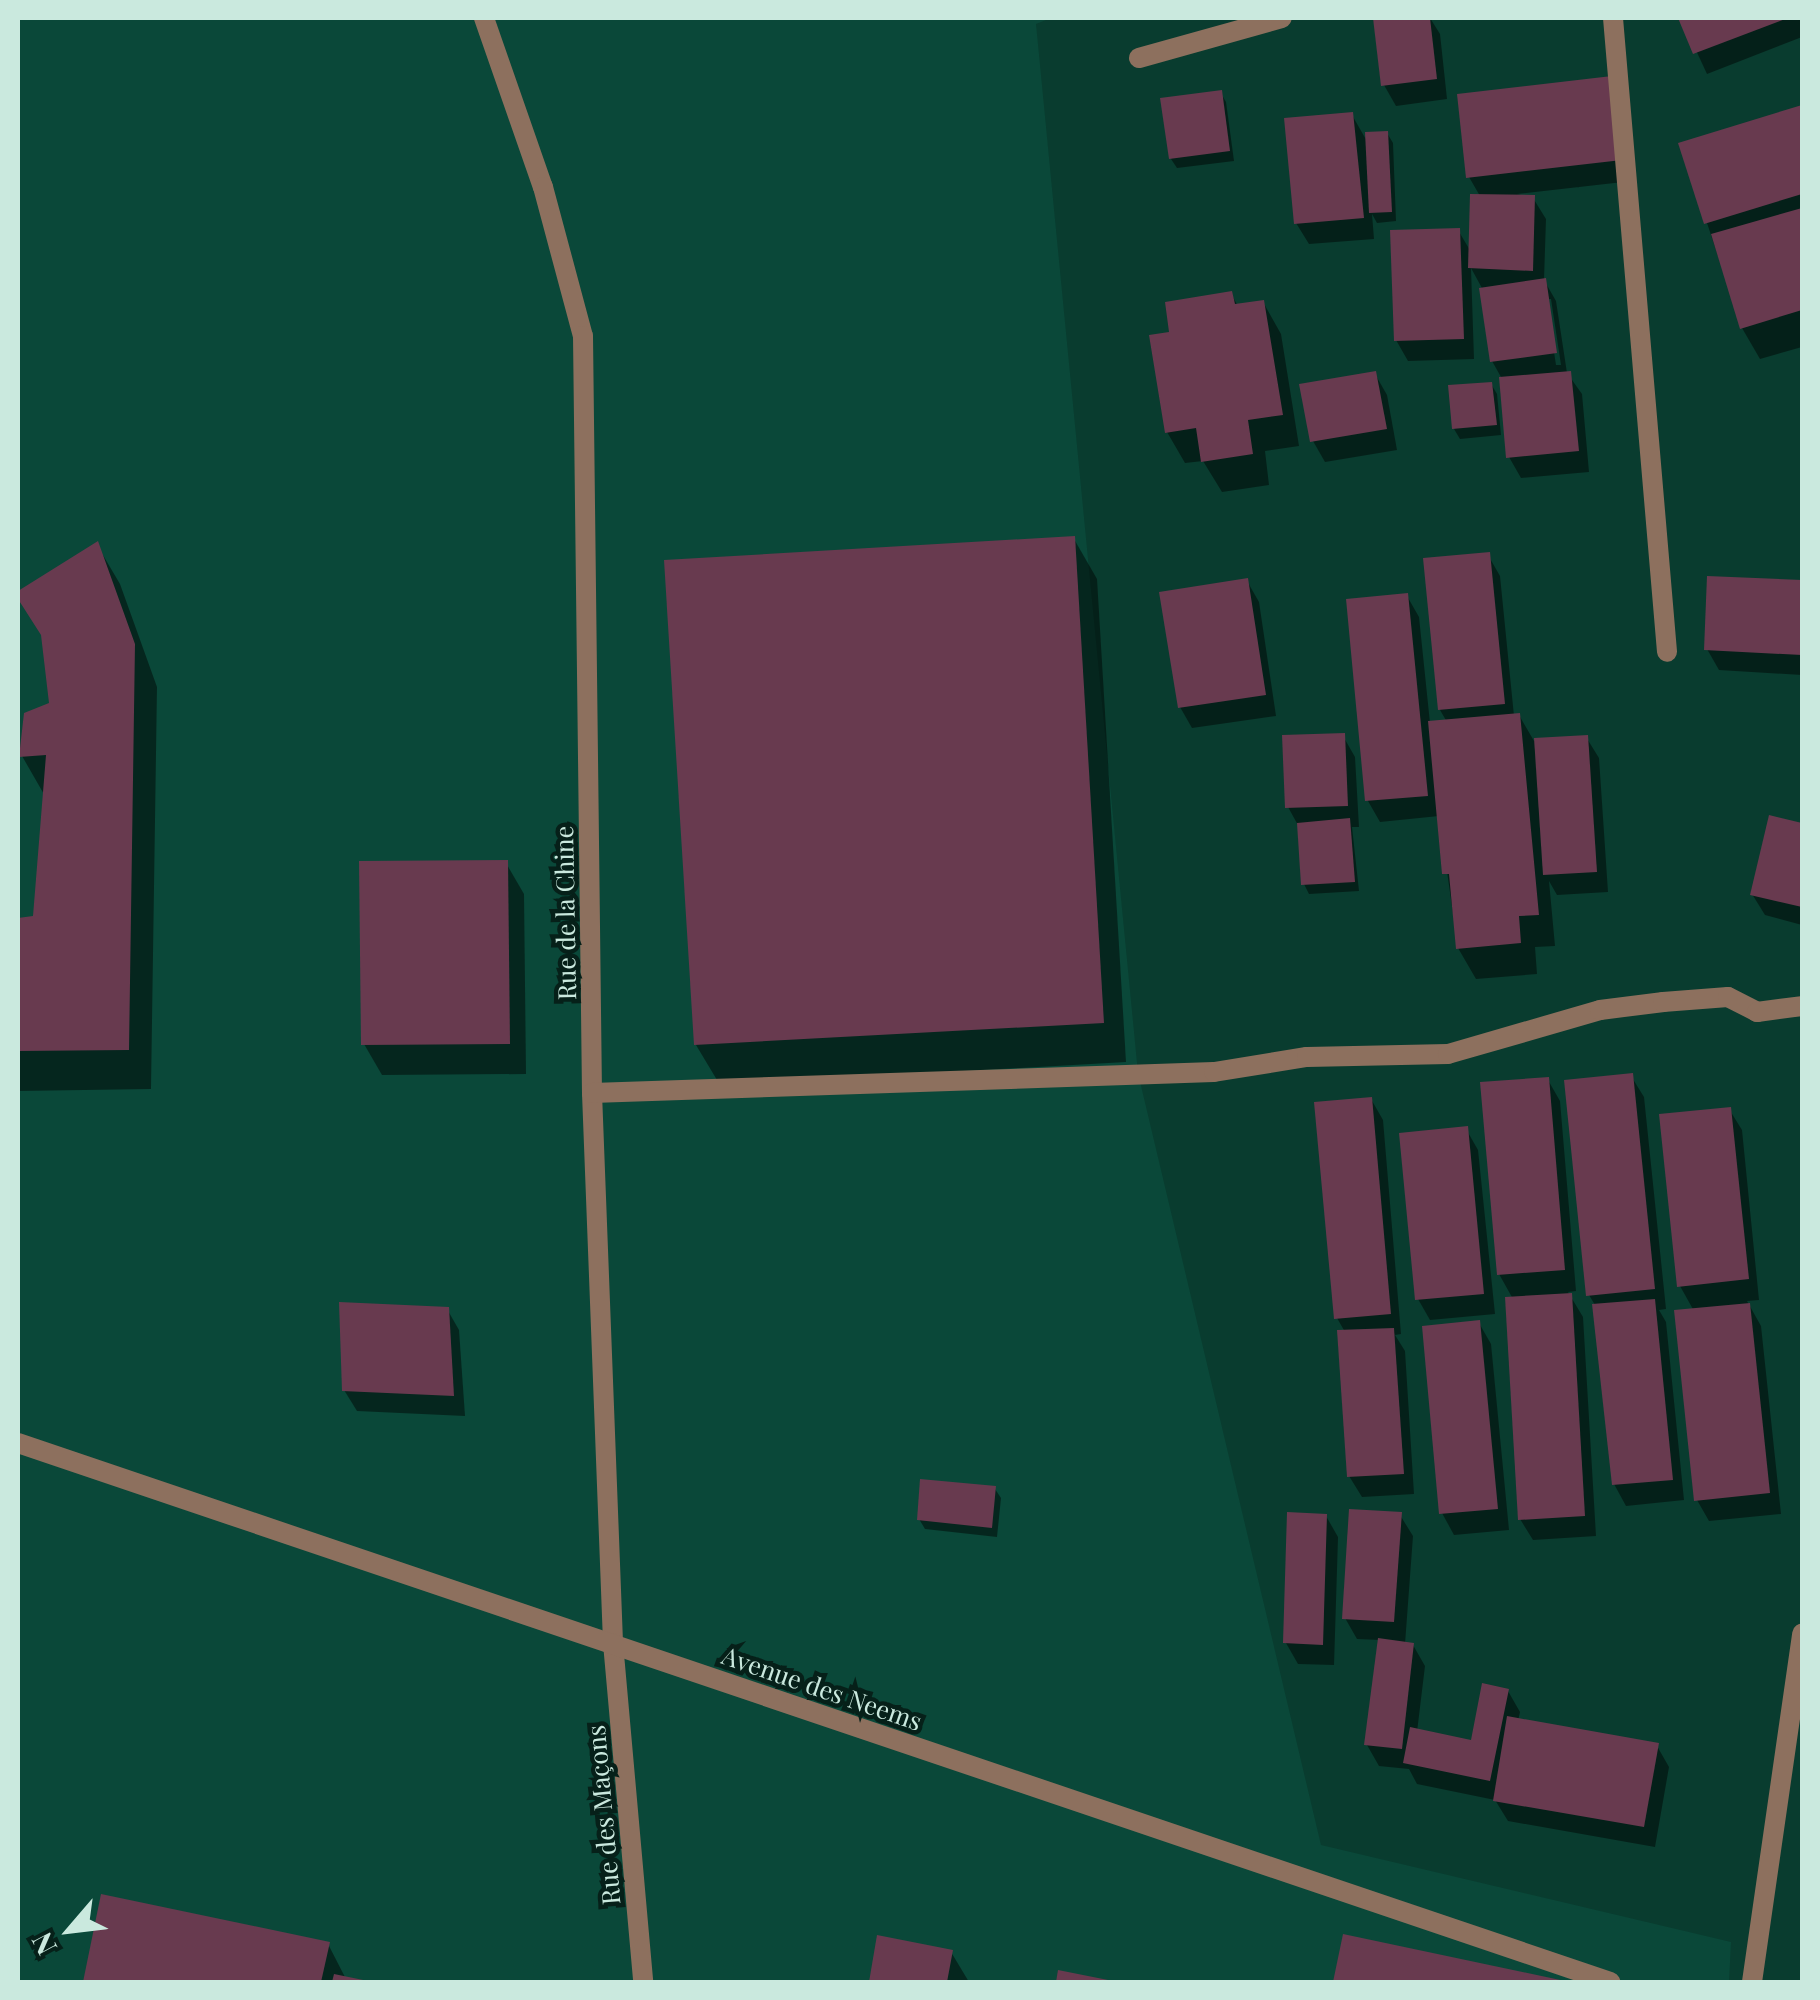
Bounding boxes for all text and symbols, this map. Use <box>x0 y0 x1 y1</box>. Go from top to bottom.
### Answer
street label: Rue de la Chine <box>548 825 582 1001</box>
street label: Avenue des Neems <box>718 1640 926 1736</box>
street label: Rue des Maçons <box>580 1724 626 1906</box>
north arrow <box>20 1880 120 1980</box>
text: N <box>22 1927 64 1962</box>

